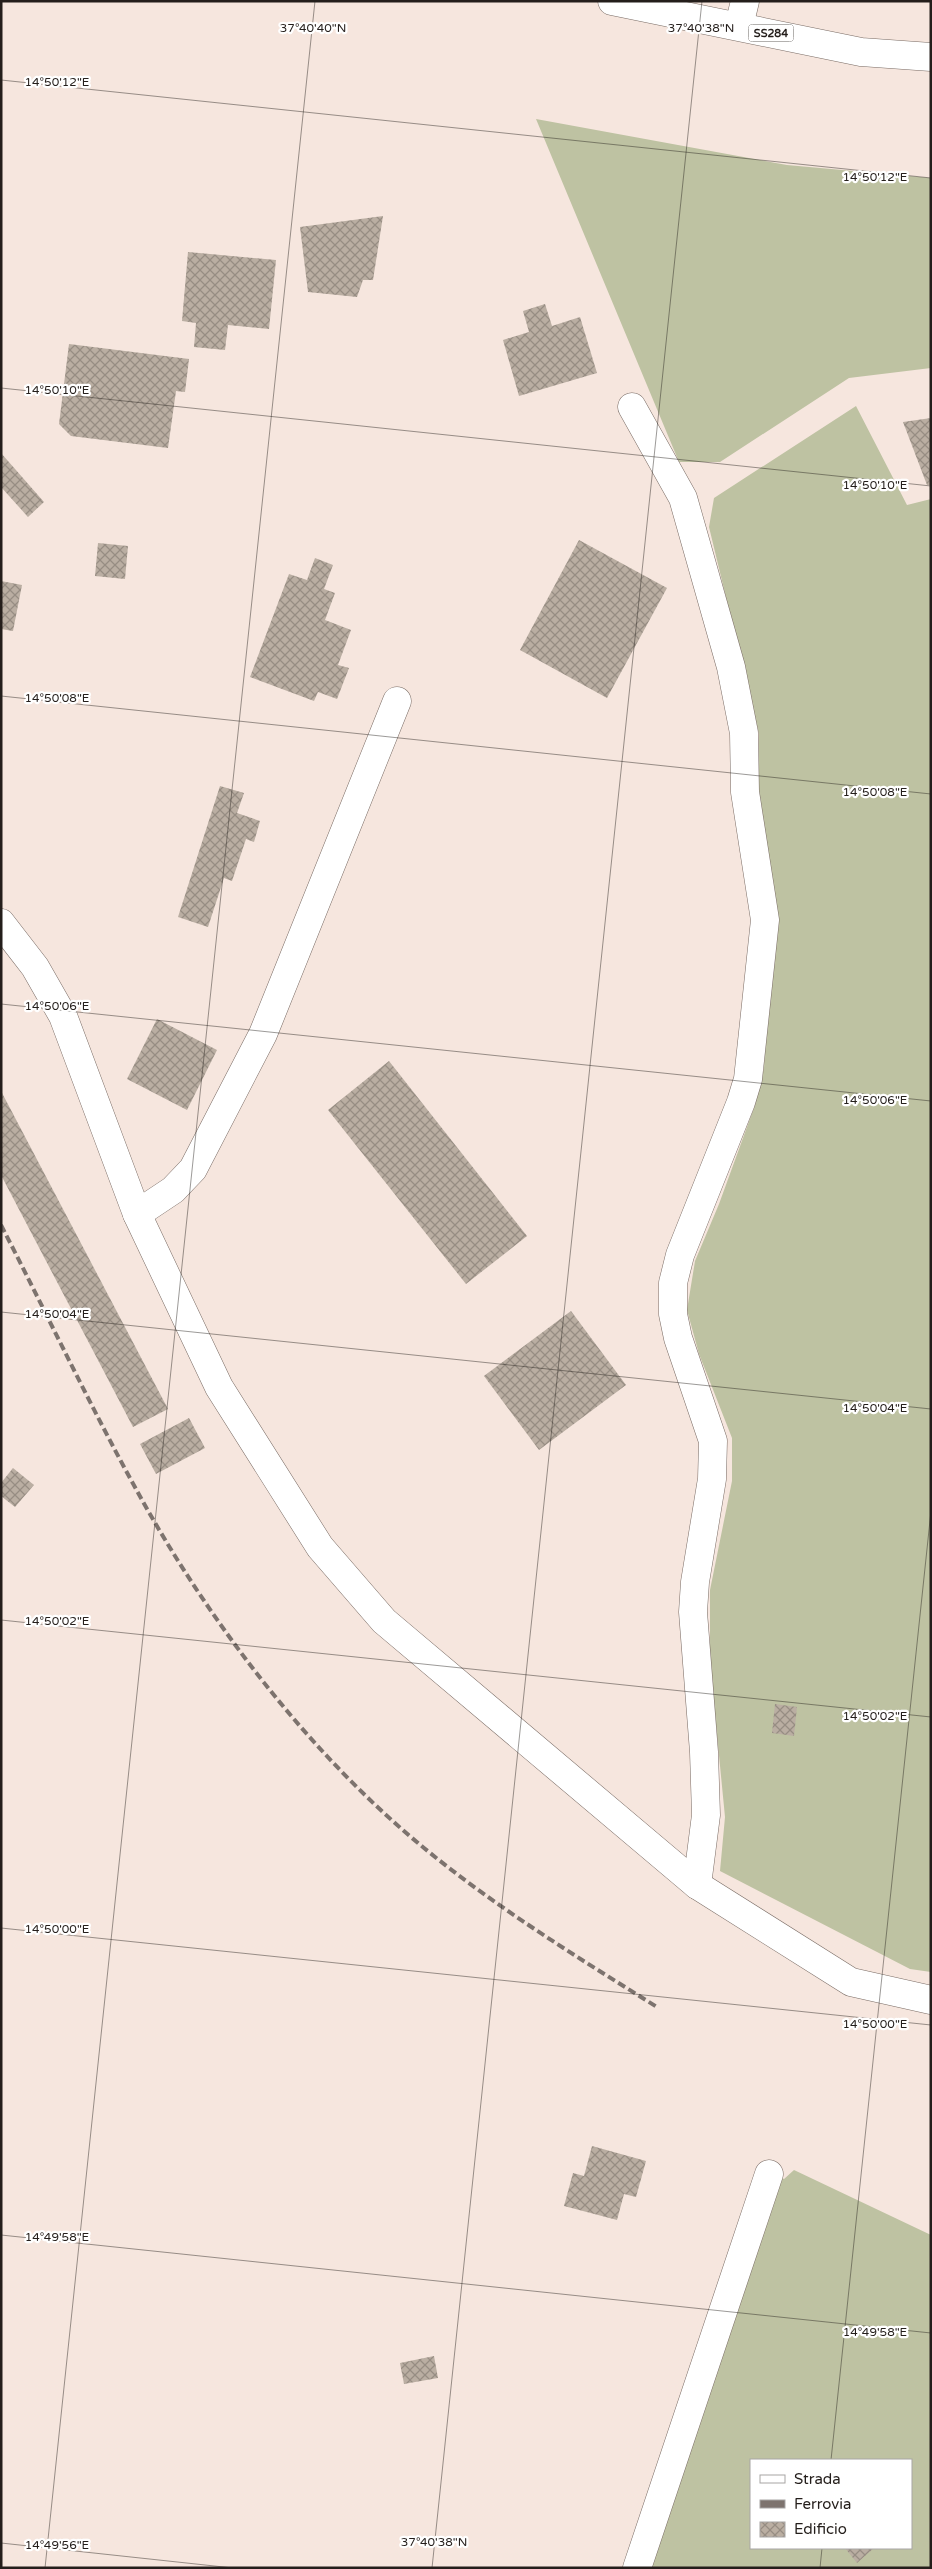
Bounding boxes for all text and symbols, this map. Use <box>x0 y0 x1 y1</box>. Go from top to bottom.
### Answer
text: 37°40'40"N <box>280 21 346 35</box>
text: 37°40'38"N <box>668 21 734 35</box>
road number: SS284 <box>748 24 794 42</box>
text: 14°50'12"E <box>24 75 90 89</box>
text: 14°50'12"E <box>842 170 908 184</box>
text: 14°50'10"E <box>24 383 90 397</box>
text: 14°50'10"E <box>842 478 908 492</box>
text: 14°50'08"E <box>24 691 90 705</box>
text: 14°50'08"E <box>842 785 908 799</box>
text: 14°50'06"E <box>24 999 90 1013</box>
text: 14°50'06"E <box>842 1093 908 1107</box>
text: 14°50'04"E <box>24 1307 90 1321</box>
text: 14°50'04"E <box>842 1401 908 1415</box>
text: 14°50'02"E <box>24 1614 90 1628</box>
text: 14°50'02"E <box>842 1709 908 1723</box>
text: 14°50'00"E <box>24 1922 90 1936</box>
text: 14°50'00"E <box>842 2017 908 2031</box>
text: 14°49'58"E <box>25 2230 90 2244</box>
text: 14°49'58"E <box>843 2325 908 2339</box>
legend <box>750 2459 912 2549</box>
text: Strada <box>794 2470 841 2488</box>
text: Ferrovia <box>794 2495 851 2513</box>
text: Edificio <box>794 2520 847 2538</box>
text: 37°40'38"N <box>401 2535 467 2549</box>
text: 14°49'56"E <box>25 2538 90 2552</box>

